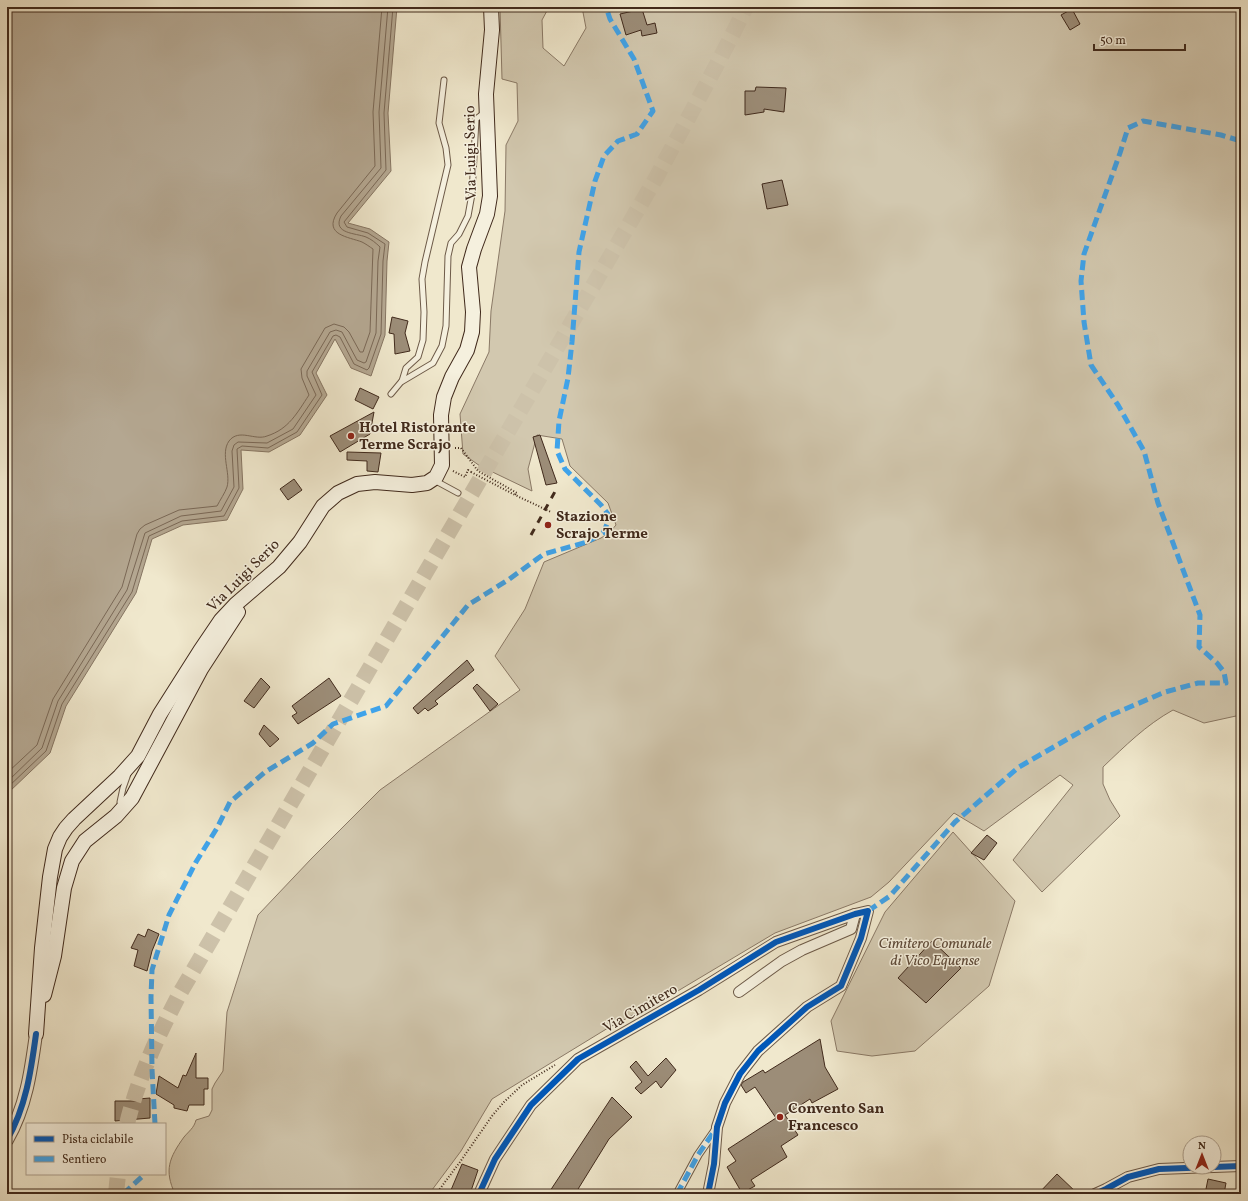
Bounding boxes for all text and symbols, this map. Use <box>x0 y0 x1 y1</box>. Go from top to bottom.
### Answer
scale bar <box>1094 26 1185 52</box>
text: 50 m <box>1100 33 1126 49</box>
street label: Via Luigi Serio <box>460 105 483 201</box>
place label: Hotel Ristorante Terme Scrajo <box>359 418 476 456</box>
marker: Hotel Ristorante Terme Scrajo <box>346 431 356 441</box>
place label: Stazione Scrajo Terme <box>556 507 648 545</box>
marker: Stazione Scrajo Terme <box>543 520 553 530</box>
street label: Via Luigi Serio <box>203 535 285 617</box>
park label: Cimitero Comunale di Vico Equense <box>878 934 992 972</box>
street label: Via Cimitero <box>600 979 682 1039</box>
place label: Convento San Francesco <box>788 1099 885 1137</box>
marker: Convento San Francesco <box>775 1112 785 1122</box>
legend <box>26 1123 166 1175</box>
text: Pista ciclabile <box>62 1132 134 1148</box>
north arrow <box>1182 1135 1222 1175</box>
text: N <box>1198 1139 1206 1154</box>
text: Sentiero <box>62 1152 106 1168</box>

